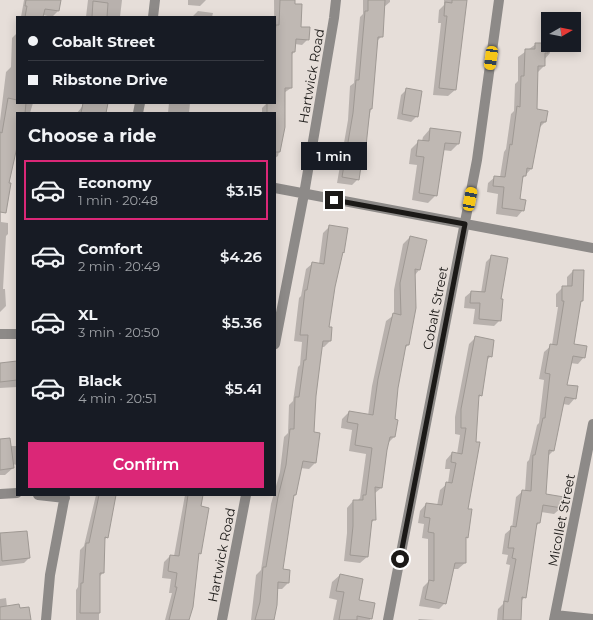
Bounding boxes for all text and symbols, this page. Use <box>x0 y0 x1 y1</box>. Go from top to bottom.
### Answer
north arrow <box>541 12 581 52</box>
map controls <box>541 12 581 52</box>
street label: Hartwick Road <box>295 27 327 125</box>
text: Cobalt Street <box>52 32 155 51</box>
car <box>483 45 499 71</box>
text: Ribstone Drive <box>52 70 168 89</box>
text: Choose a ride <box>28 125 156 147</box>
callout: 1 min <box>301 142 367 170</box>
text: 1 min <box>317 148 351 164</box>
icon: car <box>30 172 66 208</box>
text: Economy <box>78 173 151 192</box>
text: $3.15 <box>226 181 262 200</box>
car <box>462 186 478 212</box>
route end <box>325 191 343 209</box>
text: 1 min · 20:48 <box>78 192 158 208</box>
icon: car <box>30 238 66 274</box>
text: Comfort <box>78 239 143 258</box>
text: $4.26 <box>220 247 262 266</box>
text: 2 min · 20:49 <box>78 258 160 274</box>
street label: Cobalt Street <box>419 265 451 351</box>
icon: car <box>30 304 66 340</box>
text: XL <box>78 305 97 324</box>
text: $5.36 <box>222 313 262 332</box>
text: 3 min · 20:50 <box>78 324 160 340</box>
icon: car <box>30 370 66 406</box>
text: Black <box>78 371 122 390</box>
text: $5.41 <box>225 379 262 398</box>
text: 4 min · 20:51 <box>78 390 157 406</box>
button: Confirm <box>28 442 264 488</box>
street label: Micollet Street <box>544 472 578 568</box>
street label: Hartwick Road <box>204 506 238 604</box>
route start <box>391 550 409 568</box>

